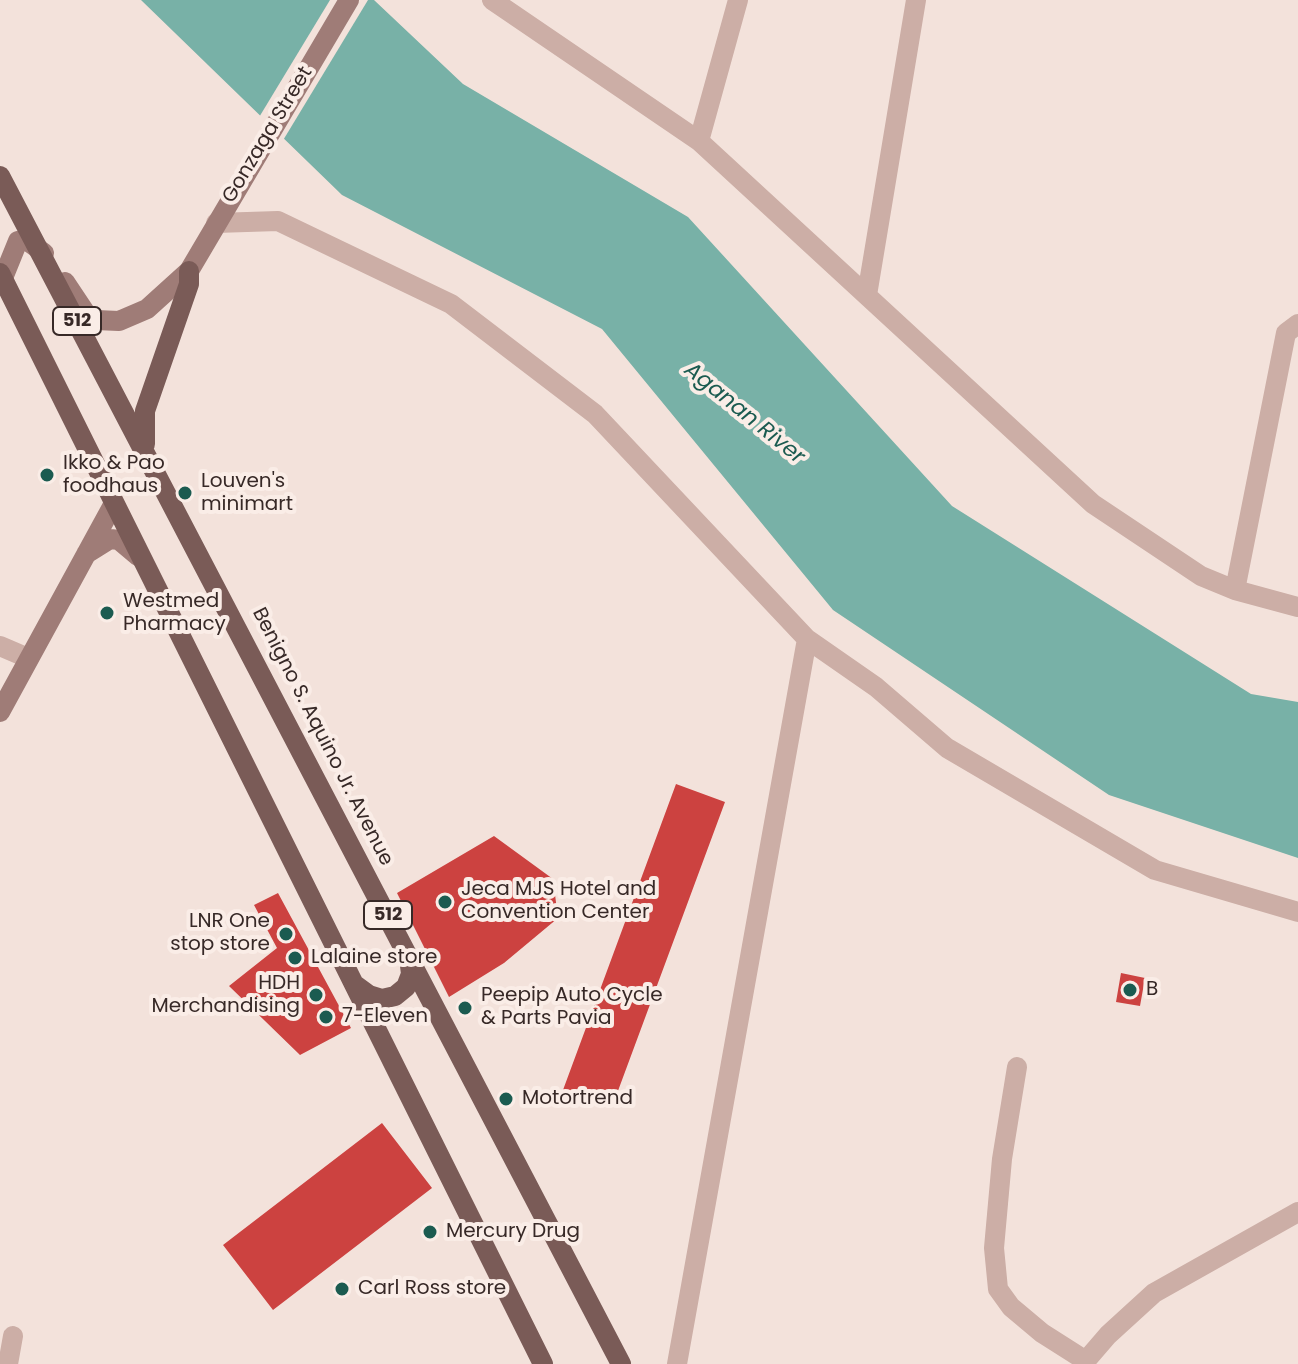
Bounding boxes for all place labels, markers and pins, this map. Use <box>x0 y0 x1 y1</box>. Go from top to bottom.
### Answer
place label: Ikko & Pao foodhaus <box>63 452 165 499</box>
marker: Ikko & Pao foodhaus <box>38 466 56 484</box>
place label: Louven's minimart <box>201 470 293 517</box>
marker: Louven's minimart <box>176 484 194 502</box>
place label: Westmed Pharmacy <box>123 590 226 637</box>
marker: Westmed Pharmacy <box>98 604 116 622</box>
place label: Jeca MJS Hotel and Convention Center <box>461 878 656 925</box>
marker: Jeca MJS Hotel and Convention Center <box>436 893 454 911</box>
place label: LNR One stop store <box>170 910 270 957</box>
marker: LNR One stop store <box>277 925 295 943</box>
place label: Lalaine store <box>311 946 437 970</box>
marker: Lalaine store <box>286 949 304 967</box>
place label: HDH Merchandising <box>152 972 300 1019</box>
place label: B <box>1146 978 1158 1002</box>
marker: B <box>1121 981 1139 999</box>
place label: Peepip Auto Cycle & Parts Pavia <box>481 984 663 1031</box>
marker: HDH Merchandising <box>307 986 325 1004</box>
marker: Peepip Auto Cycle & Parts Pavia <box>456 999 474 1017</box>
place label: 7-Eleven <box>342 1005 428 1029</box>
marker: 7-Eleven <box>317 1008 335 1026</box>
place label: Motortrend <box>522 1087 633 1111</box>
marker: Motortrend <box>497 1090 515 1108</box>
place label: Mercury Drug <box>446 1220 580 1244</box>
marker: Mercury Drug <box>421 1223 439 1241</box>
place label: Carl Ross store <box>358 1277 506 1301</box>
marker: Carl Ross store <box>333 1280 351 1298</box>

